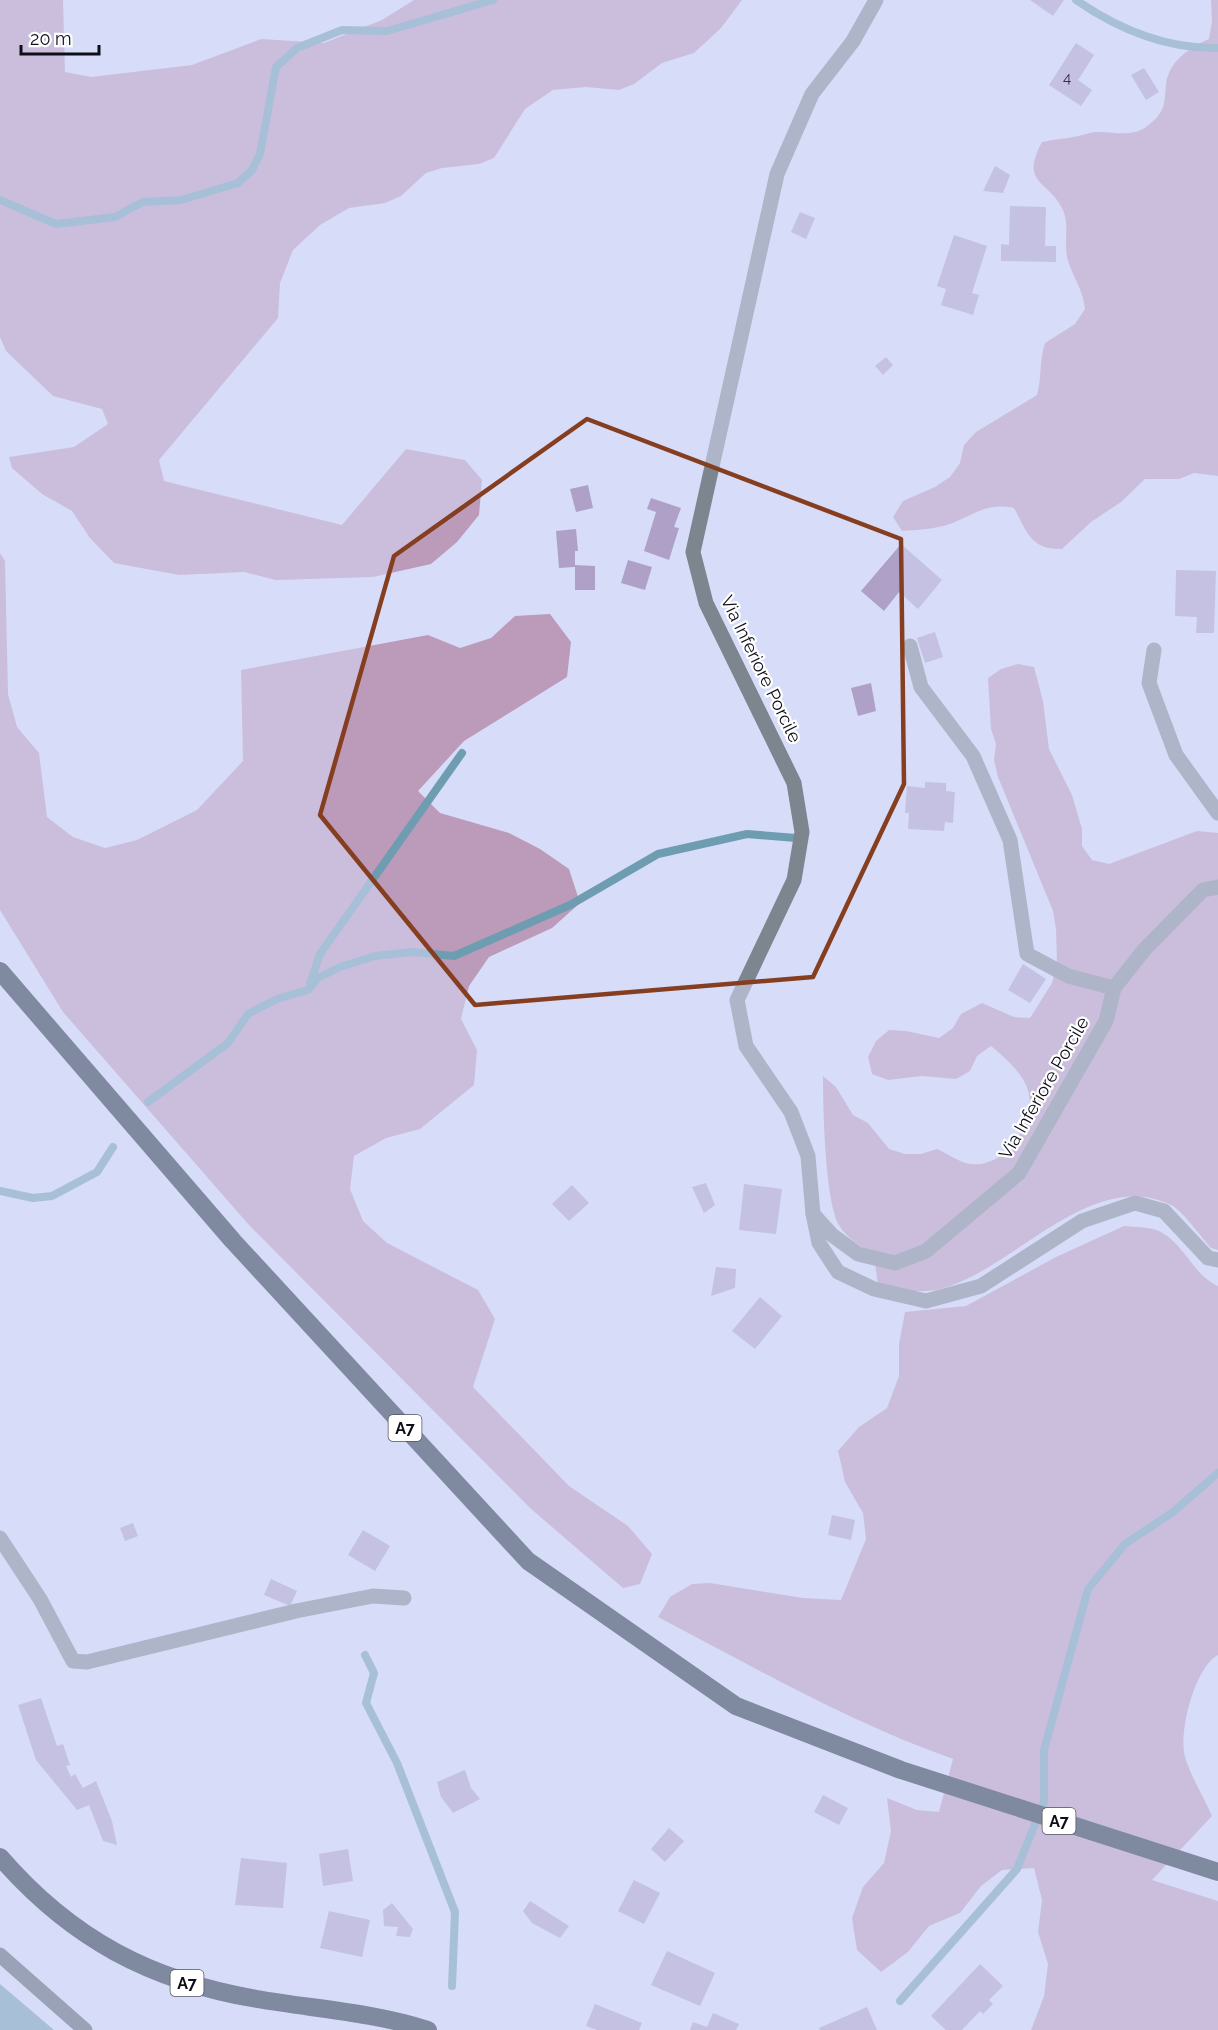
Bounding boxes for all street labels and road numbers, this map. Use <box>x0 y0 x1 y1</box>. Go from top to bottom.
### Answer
street label: Via Inferiore Porcile <box>717 592 806 746</box>
street label: Via Inferiore Porcile <box>994 1013 1093 1163</box>
road number: A7 <box>388 1415 422 1441</box>
road number: A7 <box>1042 1808 1076 1834</box>
road number: A7 <box>170 1970 204 1996</box>

